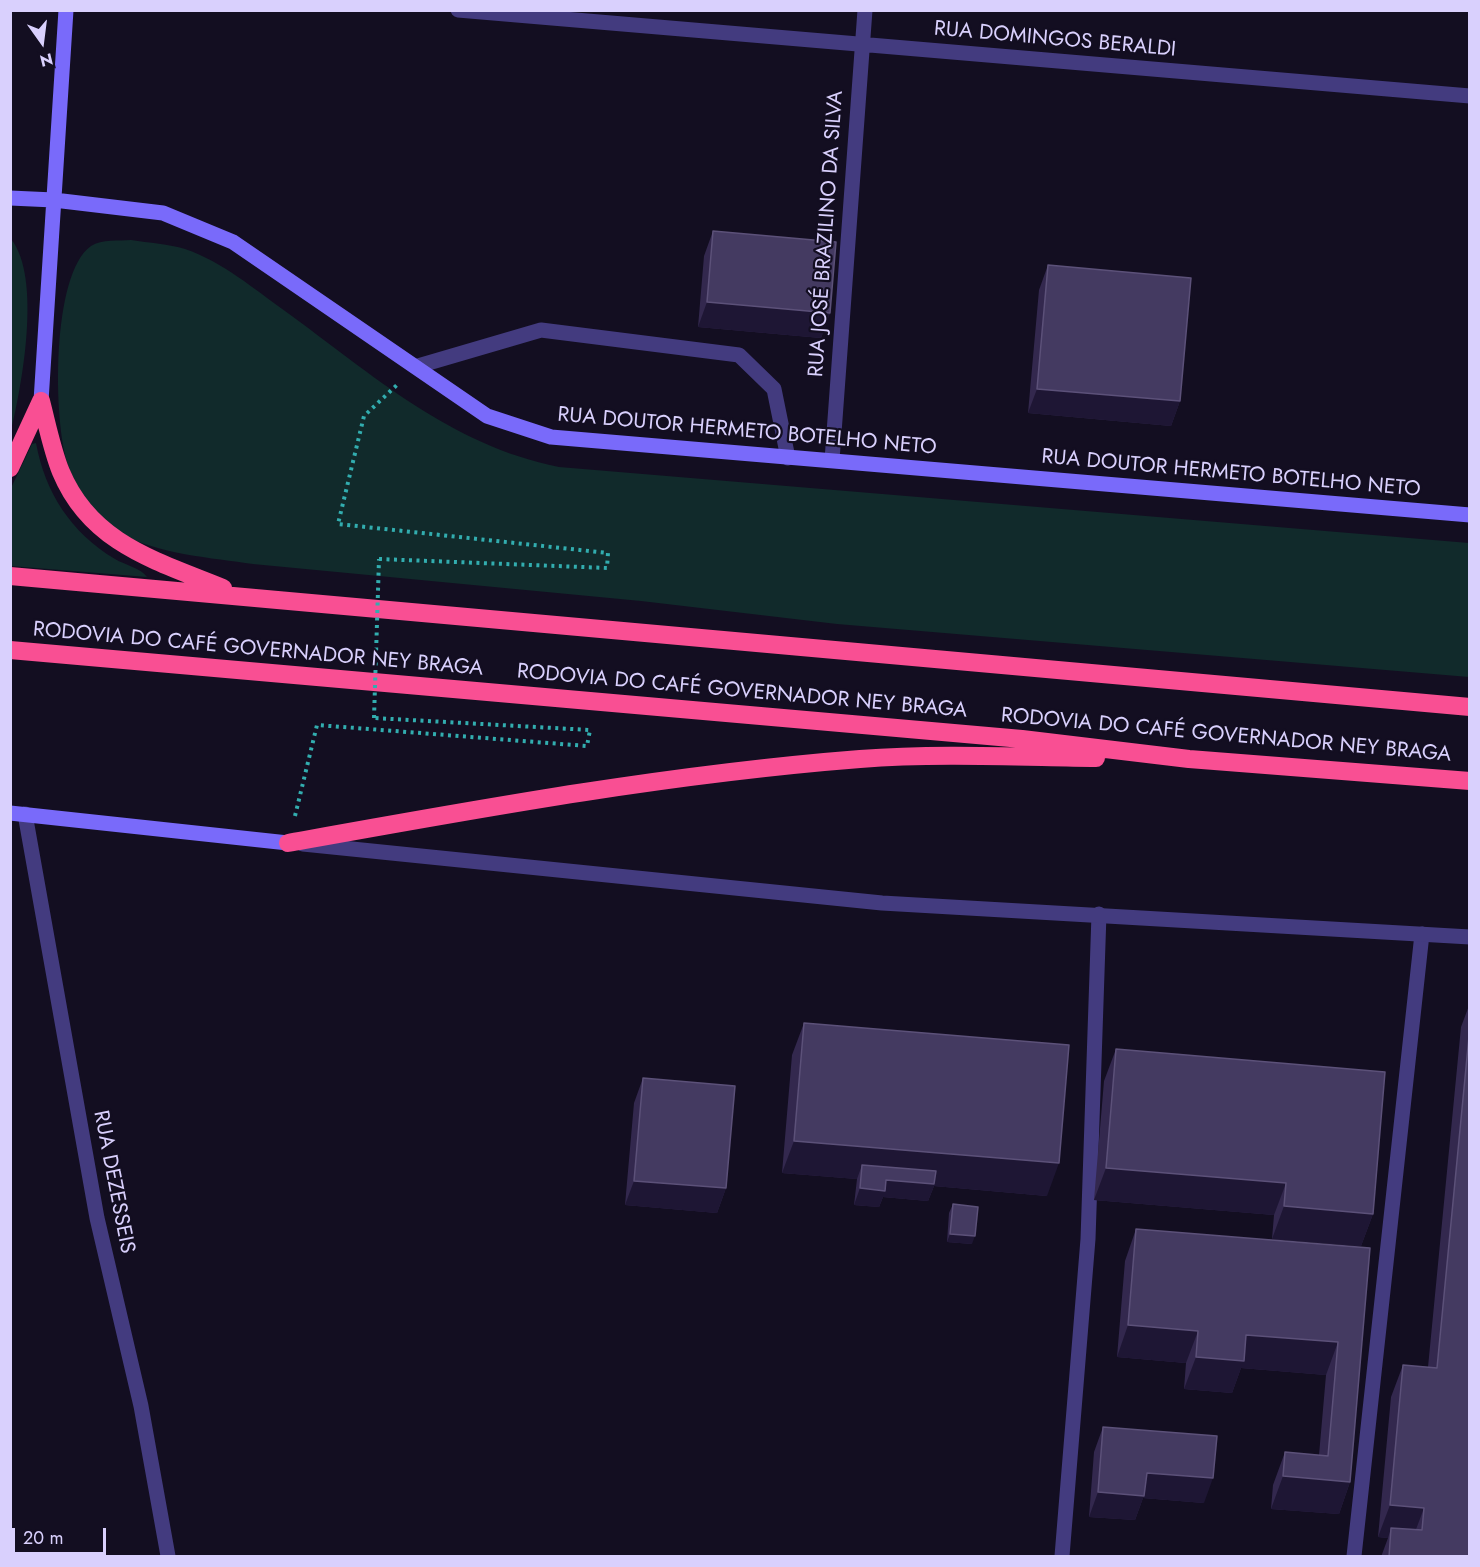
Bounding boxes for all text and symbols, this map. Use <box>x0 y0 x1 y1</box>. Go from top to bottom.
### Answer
north arrow <box>12 12 72 72</box>
street label: RUA DOMINGOS BERALDI <box>933 17 1177 63</box>
text: N <box>38 47 55 73</box>
street label: RUA JOSÉ BRAZILINO DA SILVA <box>804 90 850 378</box>
street label: RUA DOUTOR HERMETO BOTELHO NETO <box>556 403 938 461</box>
street label: RUA DOUTOR HERMETO BOTELHO NETO <box>1040 445 1422 503</box>
street label: RODOVIA DO CAFÉ GOVERNADOR NEY BRAGA <box>32 618 484 682</box>
street label: RODOVIA DO CAFÉ GOVERNADOR NEY BRAGA <box>516 660 968 724</box>
street label: RODOVIA DO CAFÉ GOVERNADOR NEY BRAGA <box>1000 704 1452 768</box>
street label: RUA DEZESSEIS <box>87 1108 139 1256</box>
scale bar <box>15 1516 110 1554</box>
text: 20 m <box>23 1525 63 1551</box>

